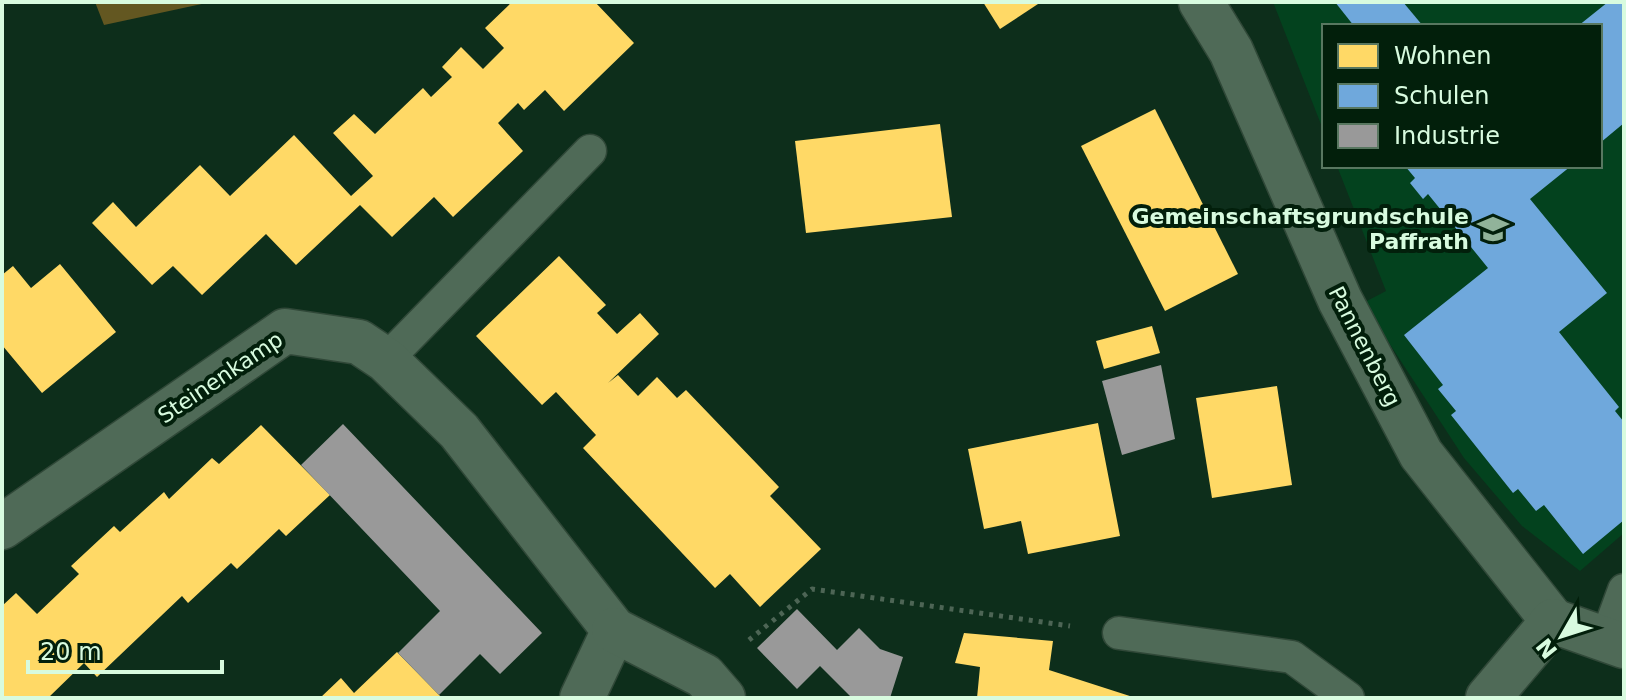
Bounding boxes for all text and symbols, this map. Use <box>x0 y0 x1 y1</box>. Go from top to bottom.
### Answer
legend <box>1322 24 1602 168</box>
text: Wohnen <box>1394 42 1491 70</box>
text: Schulen <box>1394 82 1490 110</box>
text: Industrie <box>1394 122 1500 150</box>
place label: Gemeinschaftsgrundschule Paffrath <box>1132 204 1469 254</box>
school or university icon: Gemeinschaftsgrundschule Paffrath <box>1476 212 1510 246</box>
street label: Pannenberg <box>1324 282 1405 410</box>
street label: Steinenkamp <box>153 327 287 428</box>
north arrow <box>1522 596 1602 676</box>
scale bar <box>28 624 222 674</box>
text: N <box>1531 633 1562 663</box>
text: 20 m <box>40 638 102 666</box>

